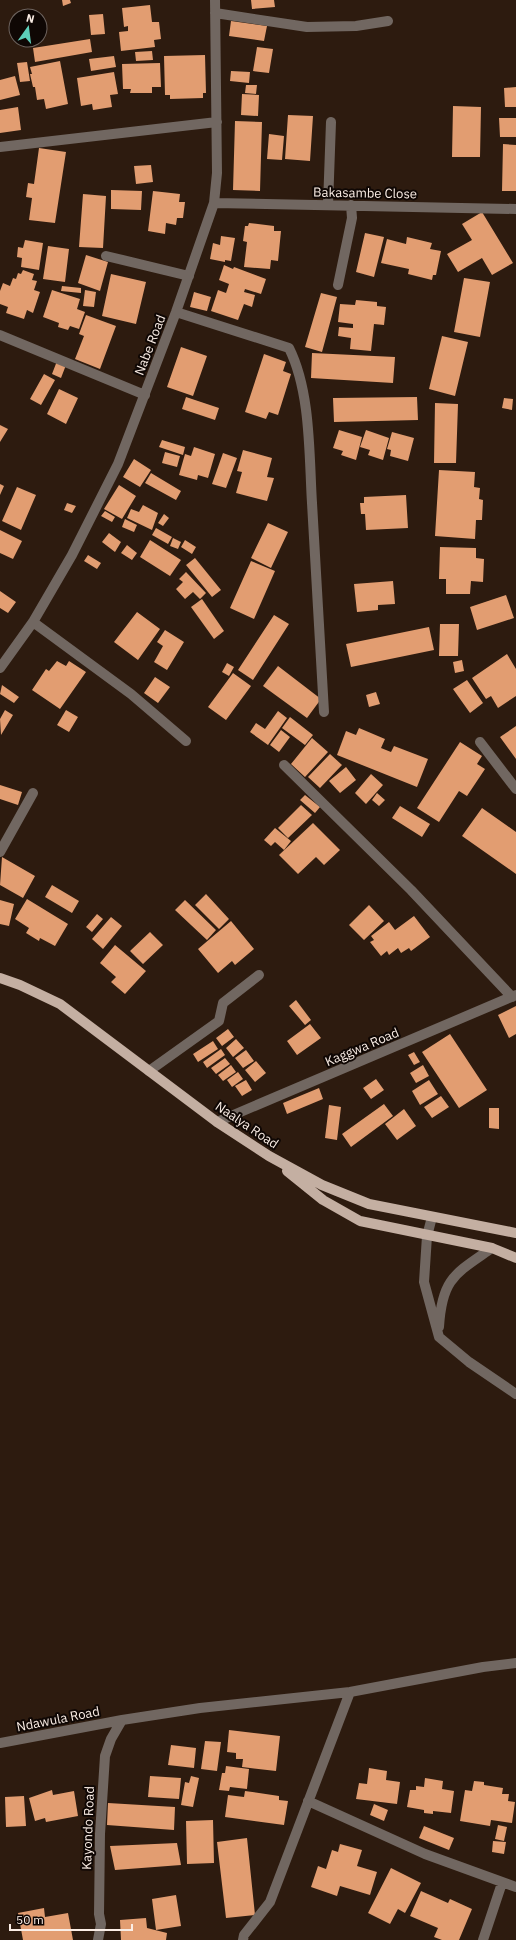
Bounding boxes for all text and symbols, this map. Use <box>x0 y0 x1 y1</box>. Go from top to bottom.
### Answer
north arrow <box>8 8 48 48</box>
text: N <box>25 11 36 26</box>
street label: Bakasambe Close <box>313 184 417 202</box>
street label: Nabe Road <box>131 312 169 378</box>
street label: Kaggwa Road <box>323 1024 401 1070</box>
street label: Naalya Road <box>212 1098 282 1152</box>
street label: Ndawula Road <box>15 1703 101 1735</box>
street label: Kayondo Road <box>78 1786 98 1870</box>
scale bar <box>10 1906 132 1932</box>
text: 50 m <box>16 1912 44 1927</box>

